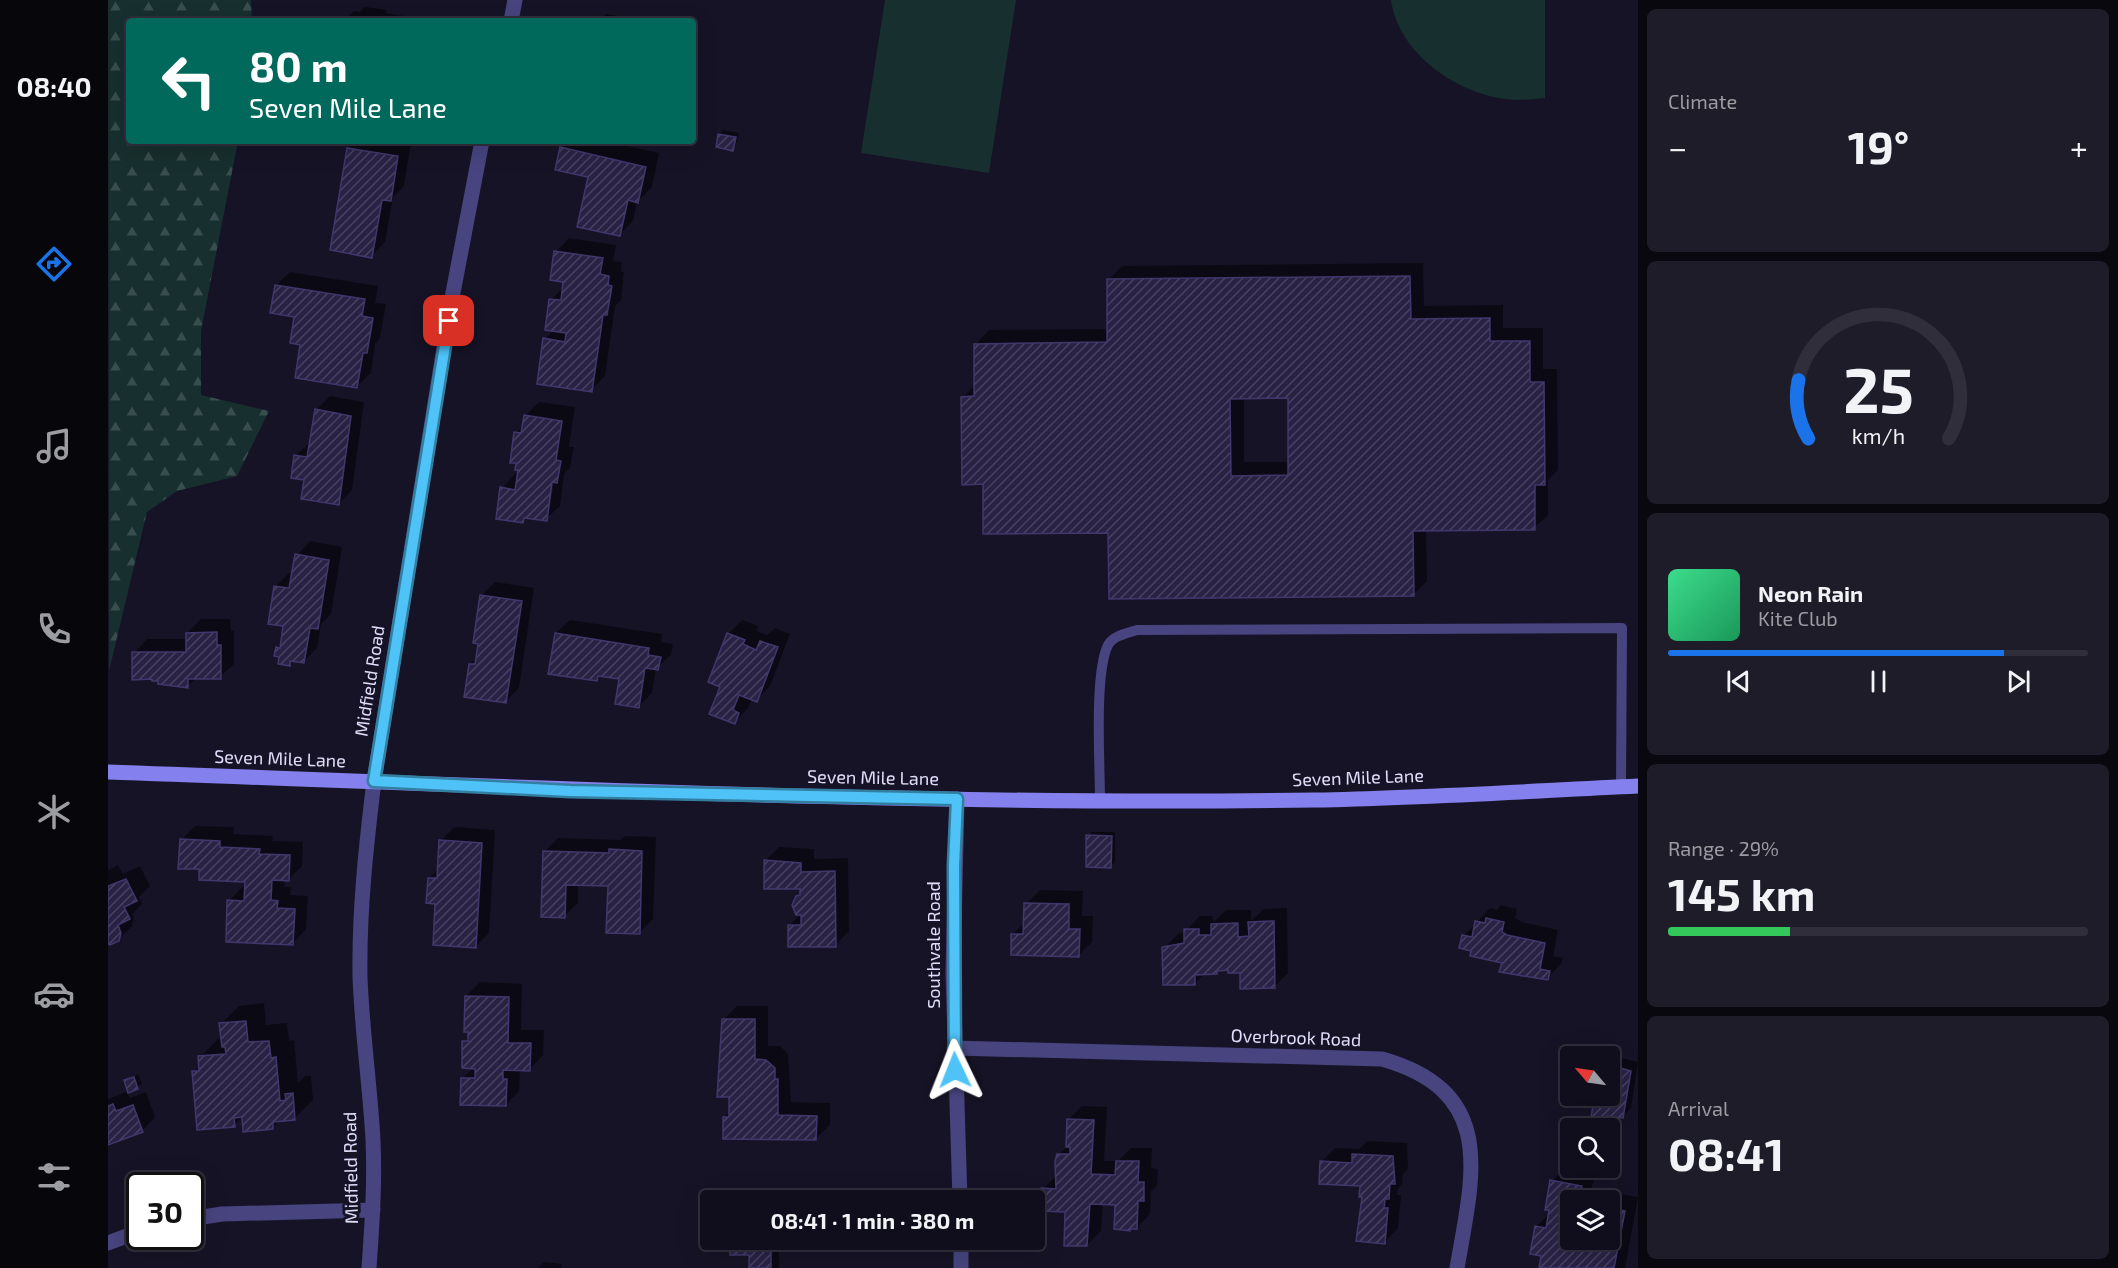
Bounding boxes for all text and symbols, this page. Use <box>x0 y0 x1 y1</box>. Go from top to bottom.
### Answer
text: 80 m <box>249 40 348 90</box>
icon: left <box>150 42 228 120</box>
text: 08:40 <box>16 70 92 102</box>
text: Climate <box>1668 89 1737 113</box>
text: Seven Mile Lane <box>249 91 447 123</box>
text: 19° <box>1848 119 1909 173</box>
text: − <box>1668 127 1687 167</box>
text: + <box>2070 127 2088 167</box>
icon: directions <box>33 243 75 285</box>
pin <box>423 295 474 346</box>
icon: arrive <box>432 304 465 337</box>
text: 25 <box>1843 351 1913 426</box>
text: km/h <box>1851 424 1905 449</box>
icon: music <box>33 425 75 467</box>
text: Neon Rain <box>1758 580 1863 606</box>
text: Kite Club <box>1758 606 1838 630</box>
icon: phone <box>33 608 75 650</box>
street label: Midfield Road <box>349 624 389 738</box>
icon: previous <box>1722 665 1755 698</box>
icon: pause <box>1862 665 1895 698</box>
icon: next <box>2002 665 2035 698</box>
street label: Seven Mile Lane <box>214 745 346 771</box>
street label: Seven Mile Lane <box>1292 764 1424 790</box>
street label: Seven Mile Lane <box>807 765 939 789</box>
icon: climate <box>33 791 75 833</box>
text: Range · 29% <box>1668 836 1779 860</box>
text: 145 km <box>1668 866 1815 920</box>
street label: Southvale Road <box>922 881 944 1009</box>
icon: car <box>33 973 75 1015</box>
street label: Overbrook Road <box>1230 1024 1362 1050</box>
position arrow <box>923 1038 987 1102</box>
north arrow <box>1560 1046 1620 1106</box>
map controls <box>1560 1046 1620 1250</box>
text: Arrival <box>1668 1096 1729 1120</box>
street label: Midfield Road <box>338 1112 362 1224</box>
button: search <box>1560 1118 1620 1178</box>
text: 08:41 <box>1668 1126 1784 1180</box>
icon: filters <box>33 1156 75 1198</box>
speed limit sign: 30 <box>126 1172 204 1250</box>
button: layers <box>1560 1190 1620 1250</box>
text: 08:41 · 1 min · 380 m <box>771 1207 974 1233</box>

